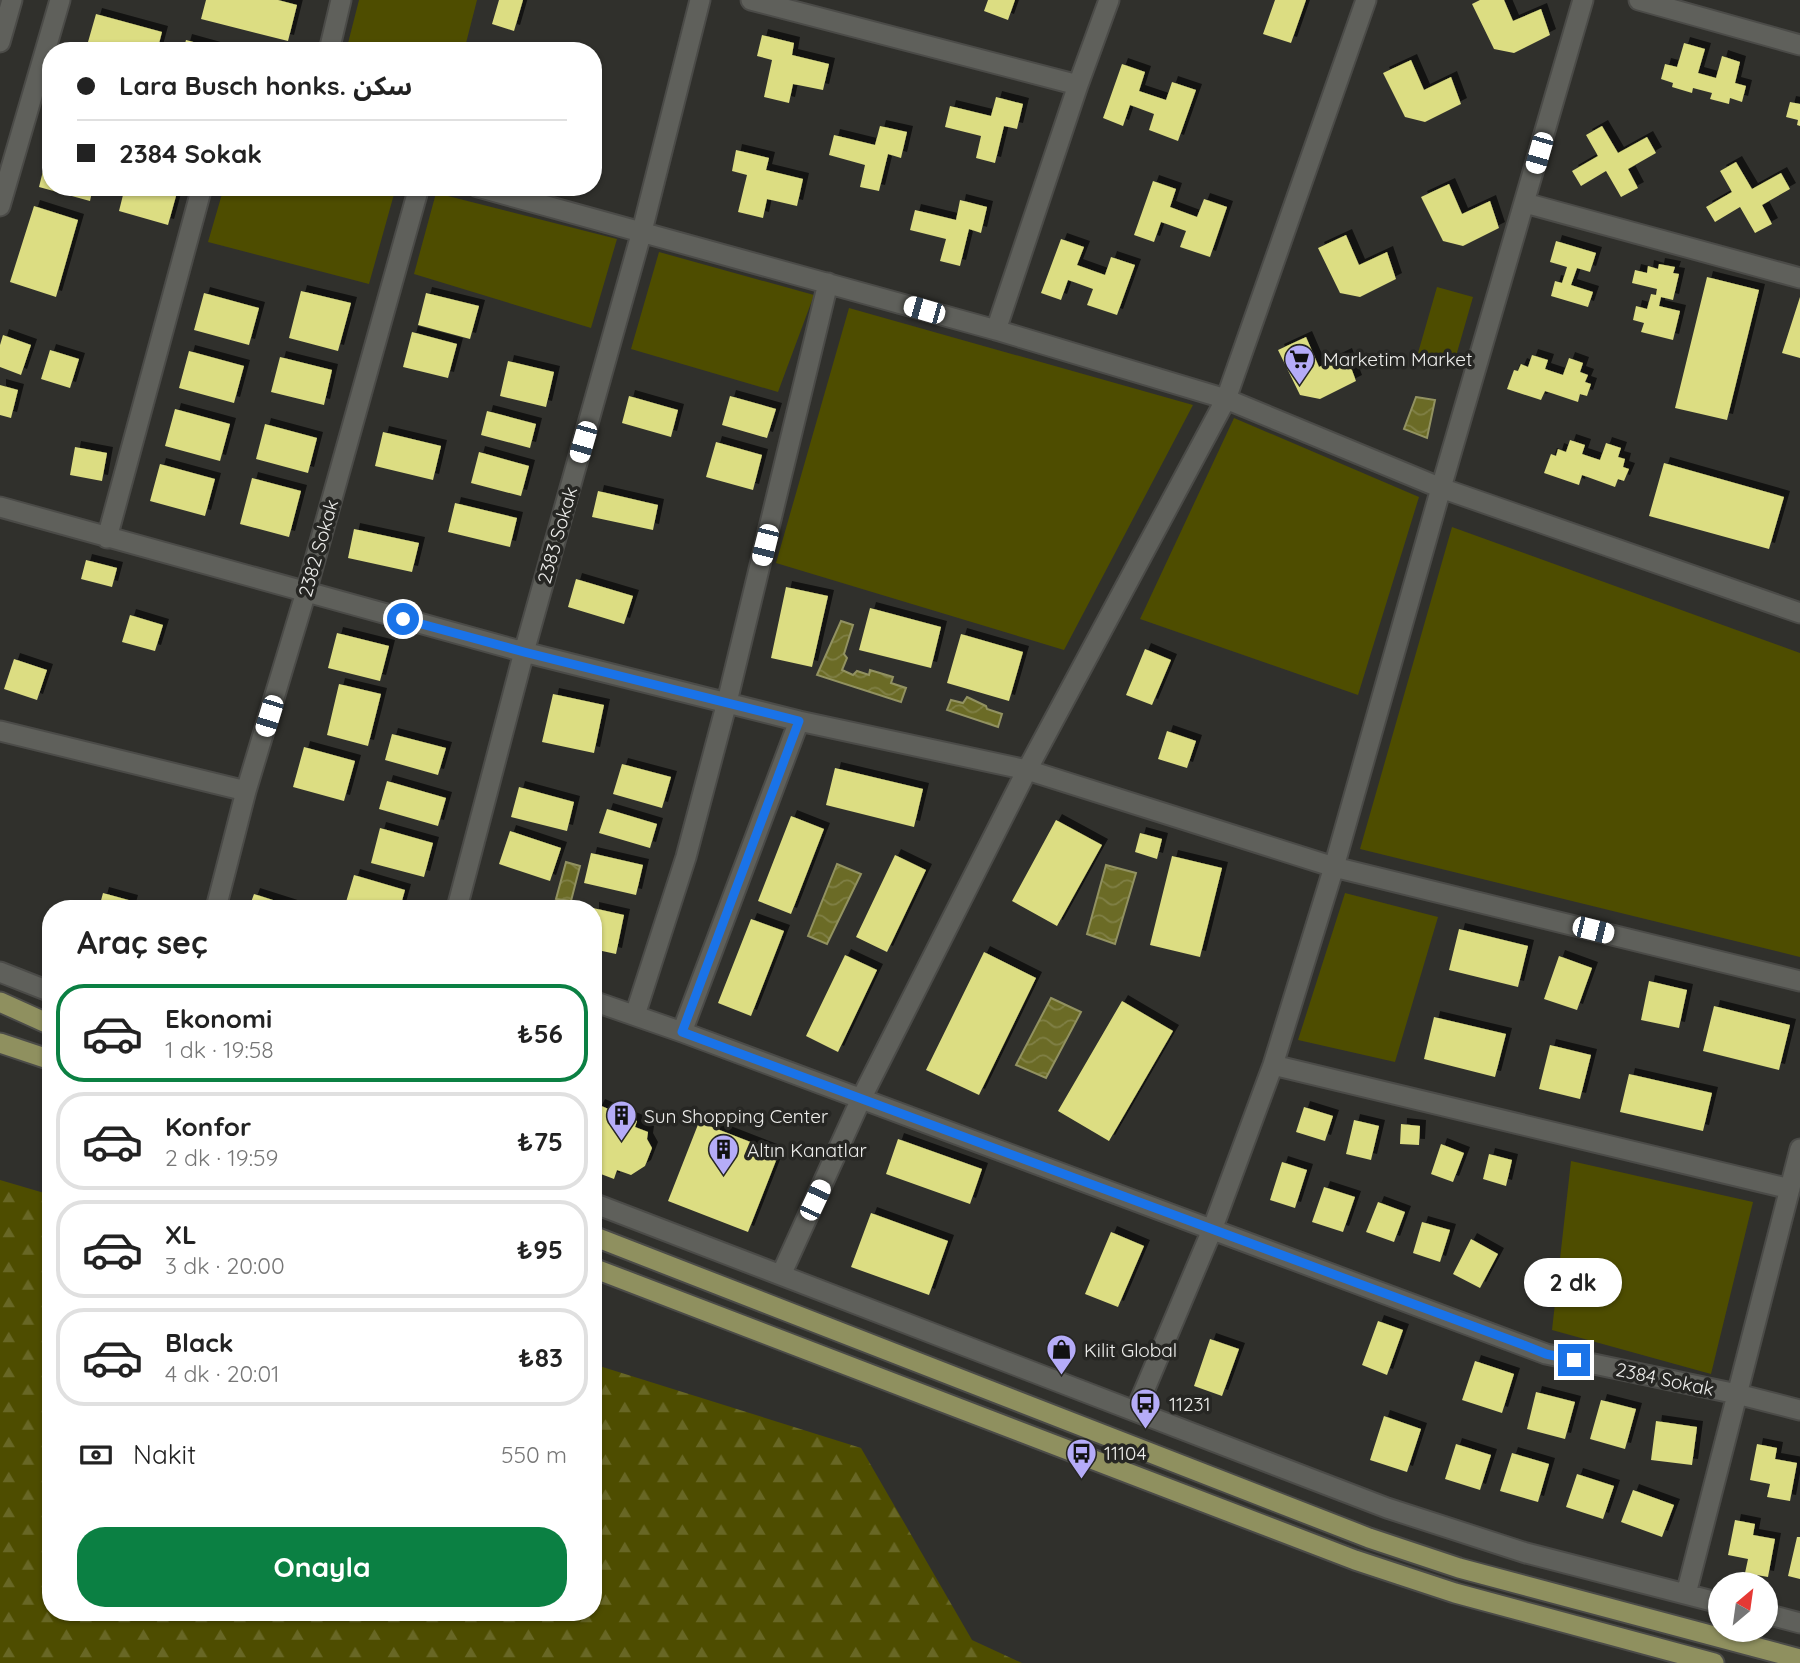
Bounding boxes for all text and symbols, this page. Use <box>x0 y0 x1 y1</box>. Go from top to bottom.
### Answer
text: Lara Busch honks. سكن <box>119 69 412 102</box>
car <box>1524 130 1555 176</box>
text: 2384 Sokak <box>119 137 262 170</box>
car <box>901 294 948 326</box>
supermarket icon: Marketim Market <box>1283 342 1317 386</box>
place label: Marketim Market <box>1323 347 1473 371</box>
car <box>568 419 599 465</box>
street label: 2383 Sokak <box>532 484 582 586</box>
street label: 2382 Sokak <box>293 496 343 600</box>
car <box>750 522 781 568</box>
route start <box>387 603 419 635</box>
car <box>253 693 286 739</box>
car <box>1571 915 1616 945</box>
text: Araç seç <box>77 922 208 962</box>
icon: car <box>81 1002 144 1065</box>
text: Ekonomi <box>165 1002 272 1035</box>
text: ₺56 <box>517 1017 563 1050</box>
text: 1 dk · 19:58 <box>165 1035 274 1064</box>
building icon: Sun Shopping Center <box>604 1099 638 1143</box>
place label: Sun Shopping Center <box>644 1104 829 1128</box>
icon: car <box>81 1110 144 1173</box>
text: Konfor <box>165 1110 251 1143</box>
text: ₺75 <box>517 1125 563 1158</box>
building icon: Altın Kanatlar <box>707 1133 741 1177</box>
place label: Altın Kanatlar <box>747 1138 867 1162</box>
text: 2 dk · 19:59 <box>165 1143 278 1172</box>
car <box>797 1177 834 1223</box>
icon: car <box>81 1218 144 1281</box>
text: XL <box>165 1218 197 1251</box>
text: ₺95 <box>517 1233 563 1266</box>
text: 3 dk · 20:00 <box>165 1251 285 1280</box>
callout: 2 dk <box>1525 1258 1623 1308</box>
text: 2 dk <box>1549 1268 1597 1297</box>
icon: car <box>81 1326 144 1389</box>
text: Black <box>165 1326 234 1359</box>
shop icon: Kilit Global <box>1044 1333 1078 1377</box>
place label: Kilit Global <box>1084 1338 1177 1362</box>
text: ₺83 <box>518 1341 563 1374</box>
route end <box>1558 1344 1590 1376</box>
street label: 2384 Sokak <box>1614 1357 1716 1401</box>
text: 4 dk · 20:01 <box>165 1359 280 1388</box>
bus stop icon: 11231 <box>1129 1387 1163 1431</box>
place label: 11231 <box>1169 1392 1211 1416</box>
icon: cash <box>77 1436 115 1474</box>
bus stop icon: 11104 <box>1064 1436 1098 1480</box>
text: Nakit <box>133 1438 196 1471</box>
text: 550 m <box>501 1440 567 1469</box>
place label: 11104 <box>1104 1441 1146 1465</box>
button: Onayla <box>77 1527 567 1607</box>
north arrow <box>1708 1572 1778 1642</box>
map controls <box>1708 1572 1778 1642</box>

